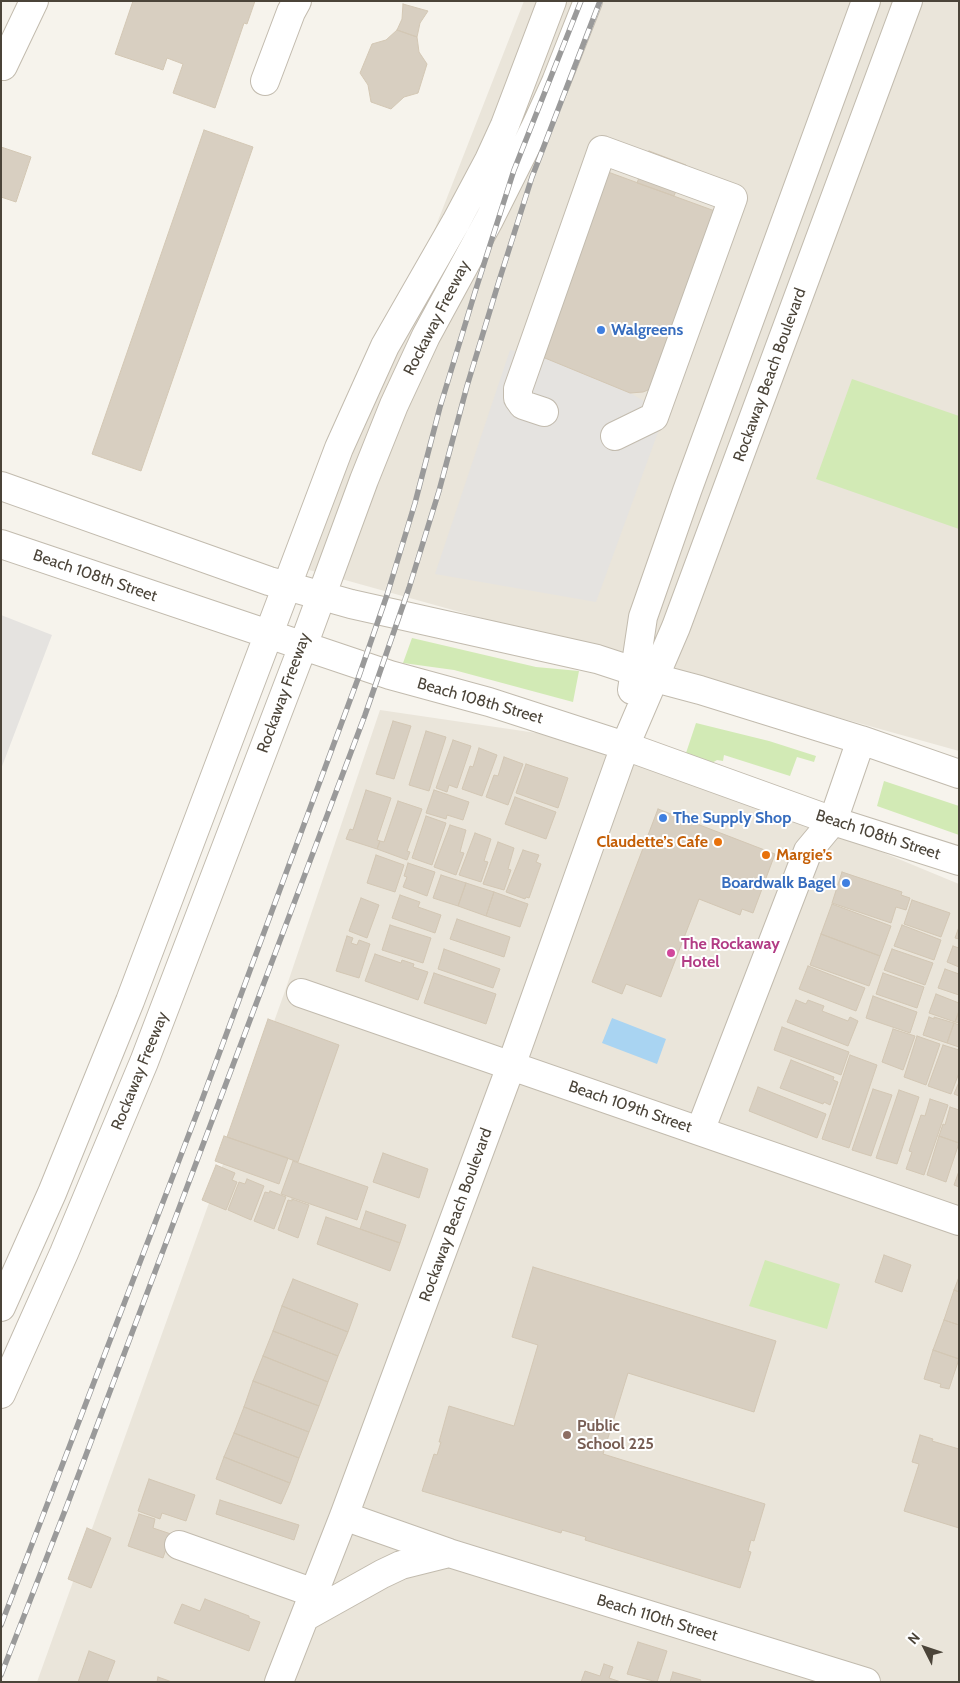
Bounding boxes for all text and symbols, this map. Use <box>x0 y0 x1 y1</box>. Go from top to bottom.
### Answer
street label: Rockaway Freeway <box>400 257 474 379</box>
street label: Rockaway Beach Boulevard <box>730 286 810 464</box>
place label: Walgreens <box>611 320 683 340</box>
marker: Walgreens <box>595 324 607 336</box>
street label: Beach 108th Street <box>30 546 160 606</box>
street label: Rockaway Freeway <box>253 630 315 756</box>
street label: Beach 108th Street <box>415 674 545 728</box>
street label: Beach 108th Street <box>813 806 943 864</box>
place label: The Supply Shop <box>673 808 791 828</box>
marker: The Supply Shop <box>657 812 669 824</box>
place label: Claudette’s Cafe <box>596 832 708 852</box>
marker: Claudette’s Cafe <box>712 836 724 848</box>
place label: Margie’s <box>776 845 832 865</box>
marker: Margie’s <box>760 849 772 861</box>
place label: Boardwalk Bagel <box>721 873 836 893</box>
marker: Boardwalk Bagel <box>840 877 852 889</box>
place label: The Rockaway Hotel <box>681 934 780 972</box>
marker: The Rockaway Hotel <box>665 947 677 959</box>
street label: Rockaway Freeway <box>107 1009 173 1133</box>
street label: Beach 109th Street <box>566 1077 694 1137</box>
street label: Rockaway Beach Boulevard <box>416 1126 496 1304</box>
place label: Public School 225 <box>577 1416 654 1454</box>
marker: Public School 225 <box>561 1429 573 1441</box>
street label: Beach 110th Street <box>594 1590 720 1646</box>
north arrow <box>900 1623 950 1673</box>
text: N <box>904 1629 924 1648</box>

